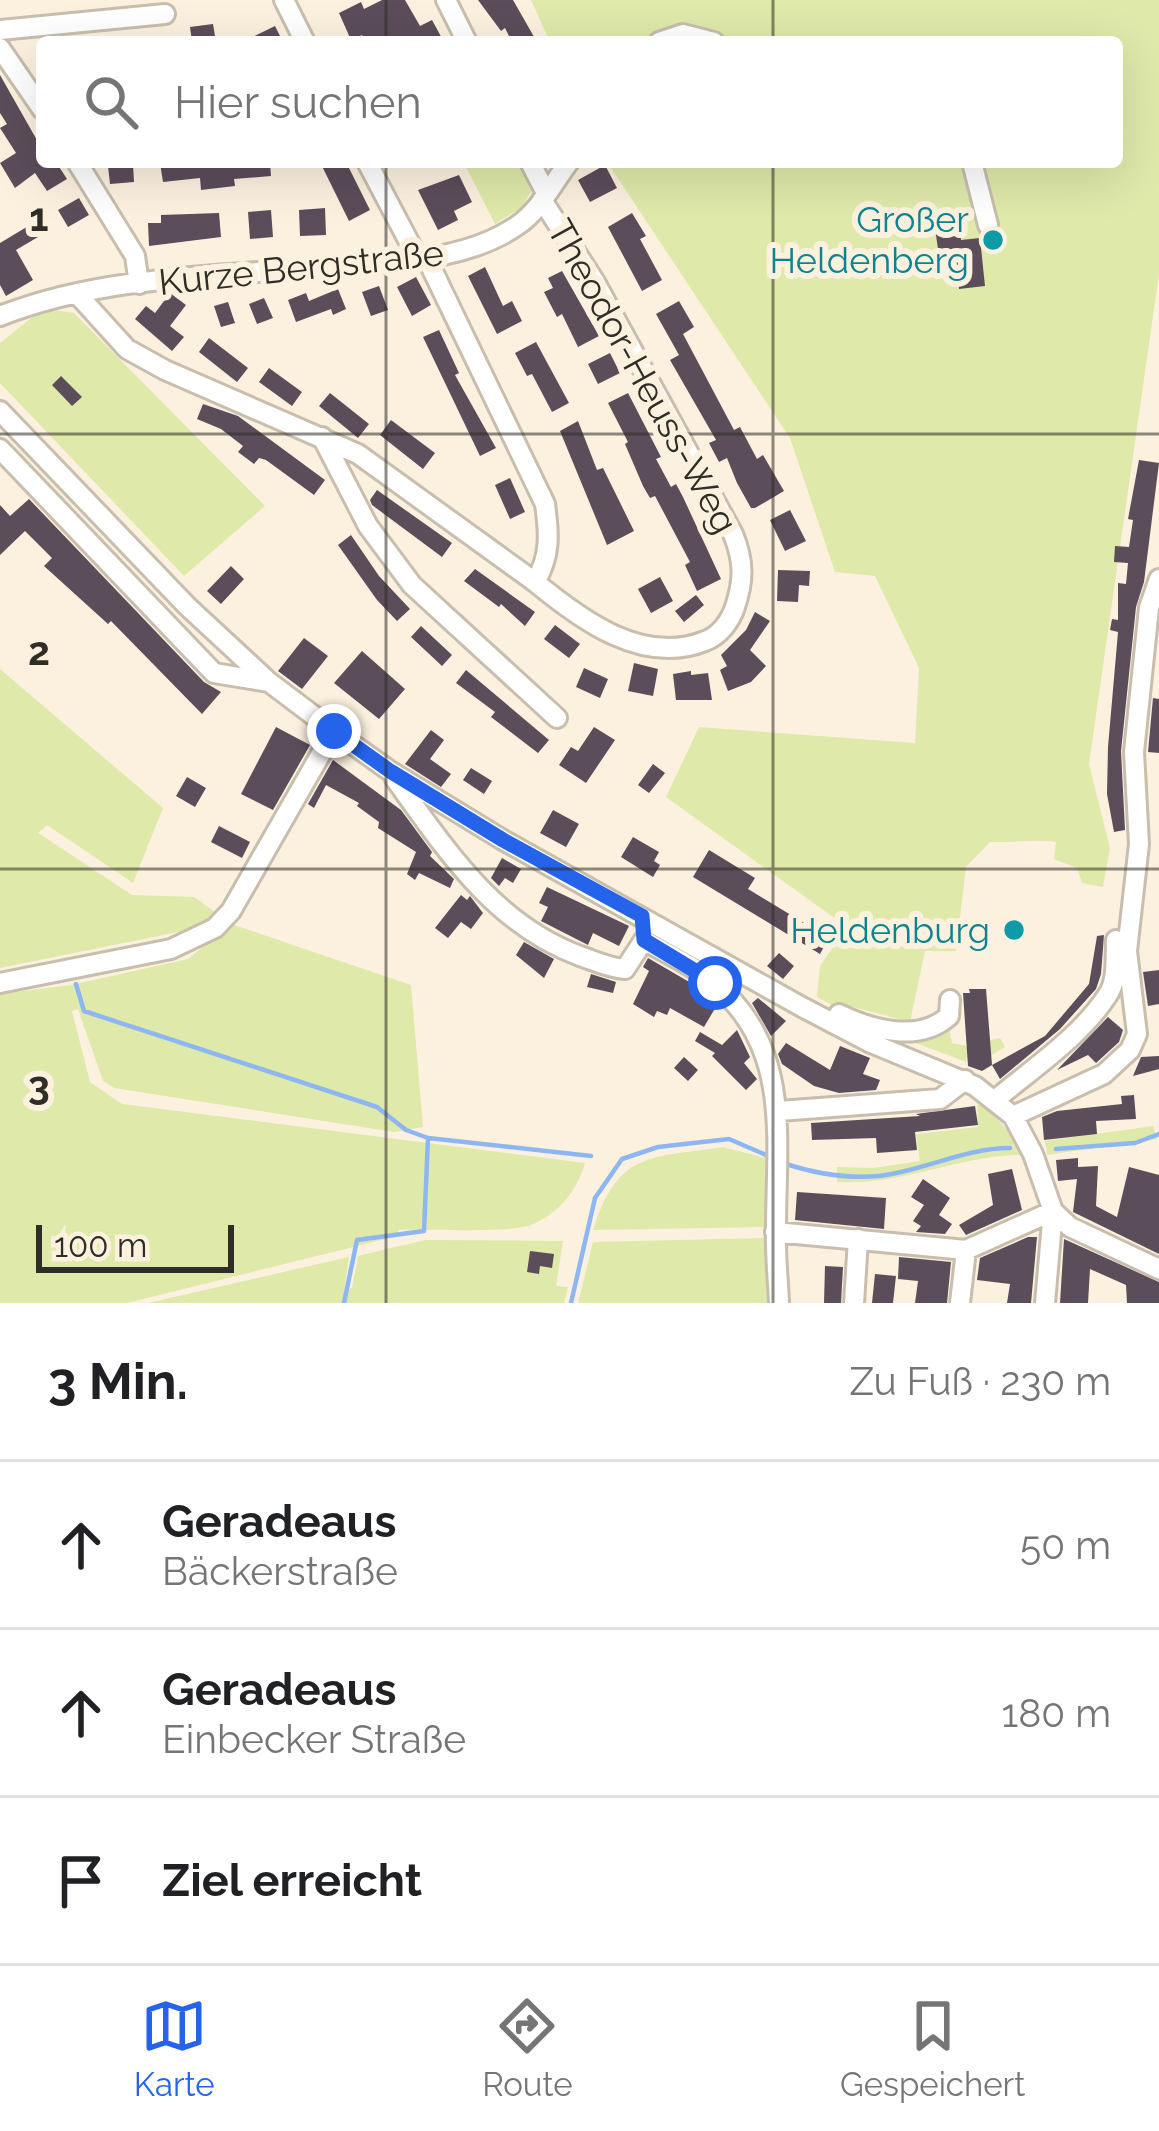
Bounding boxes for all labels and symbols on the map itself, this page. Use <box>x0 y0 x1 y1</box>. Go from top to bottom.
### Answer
text: 1 <box>29 194 49 240</box>
place label: Großer Heldenberg <box>770 198 969 281</box>
street label: Theodor-Heuss-Weg <box>539 212 747 540</box>
marker: Großer Heldenberg <box>980 227 1006 253</box>
street label: Kurze Bergstraße <box>156 231 446 303</box>
text: 2 <box>28 628 50 674</box>
route end <box>307 704 361 758</box>
place label: Heldenburg <box>790 909 990 951</box>
marker: Heldenburg <box>1001 917 1027 943</box>
route start <box>688 956 742 1010</box>
text: 3 <box>28 1062 50 1108</box>
scale bar <box>36 1219 234 1272</box>

